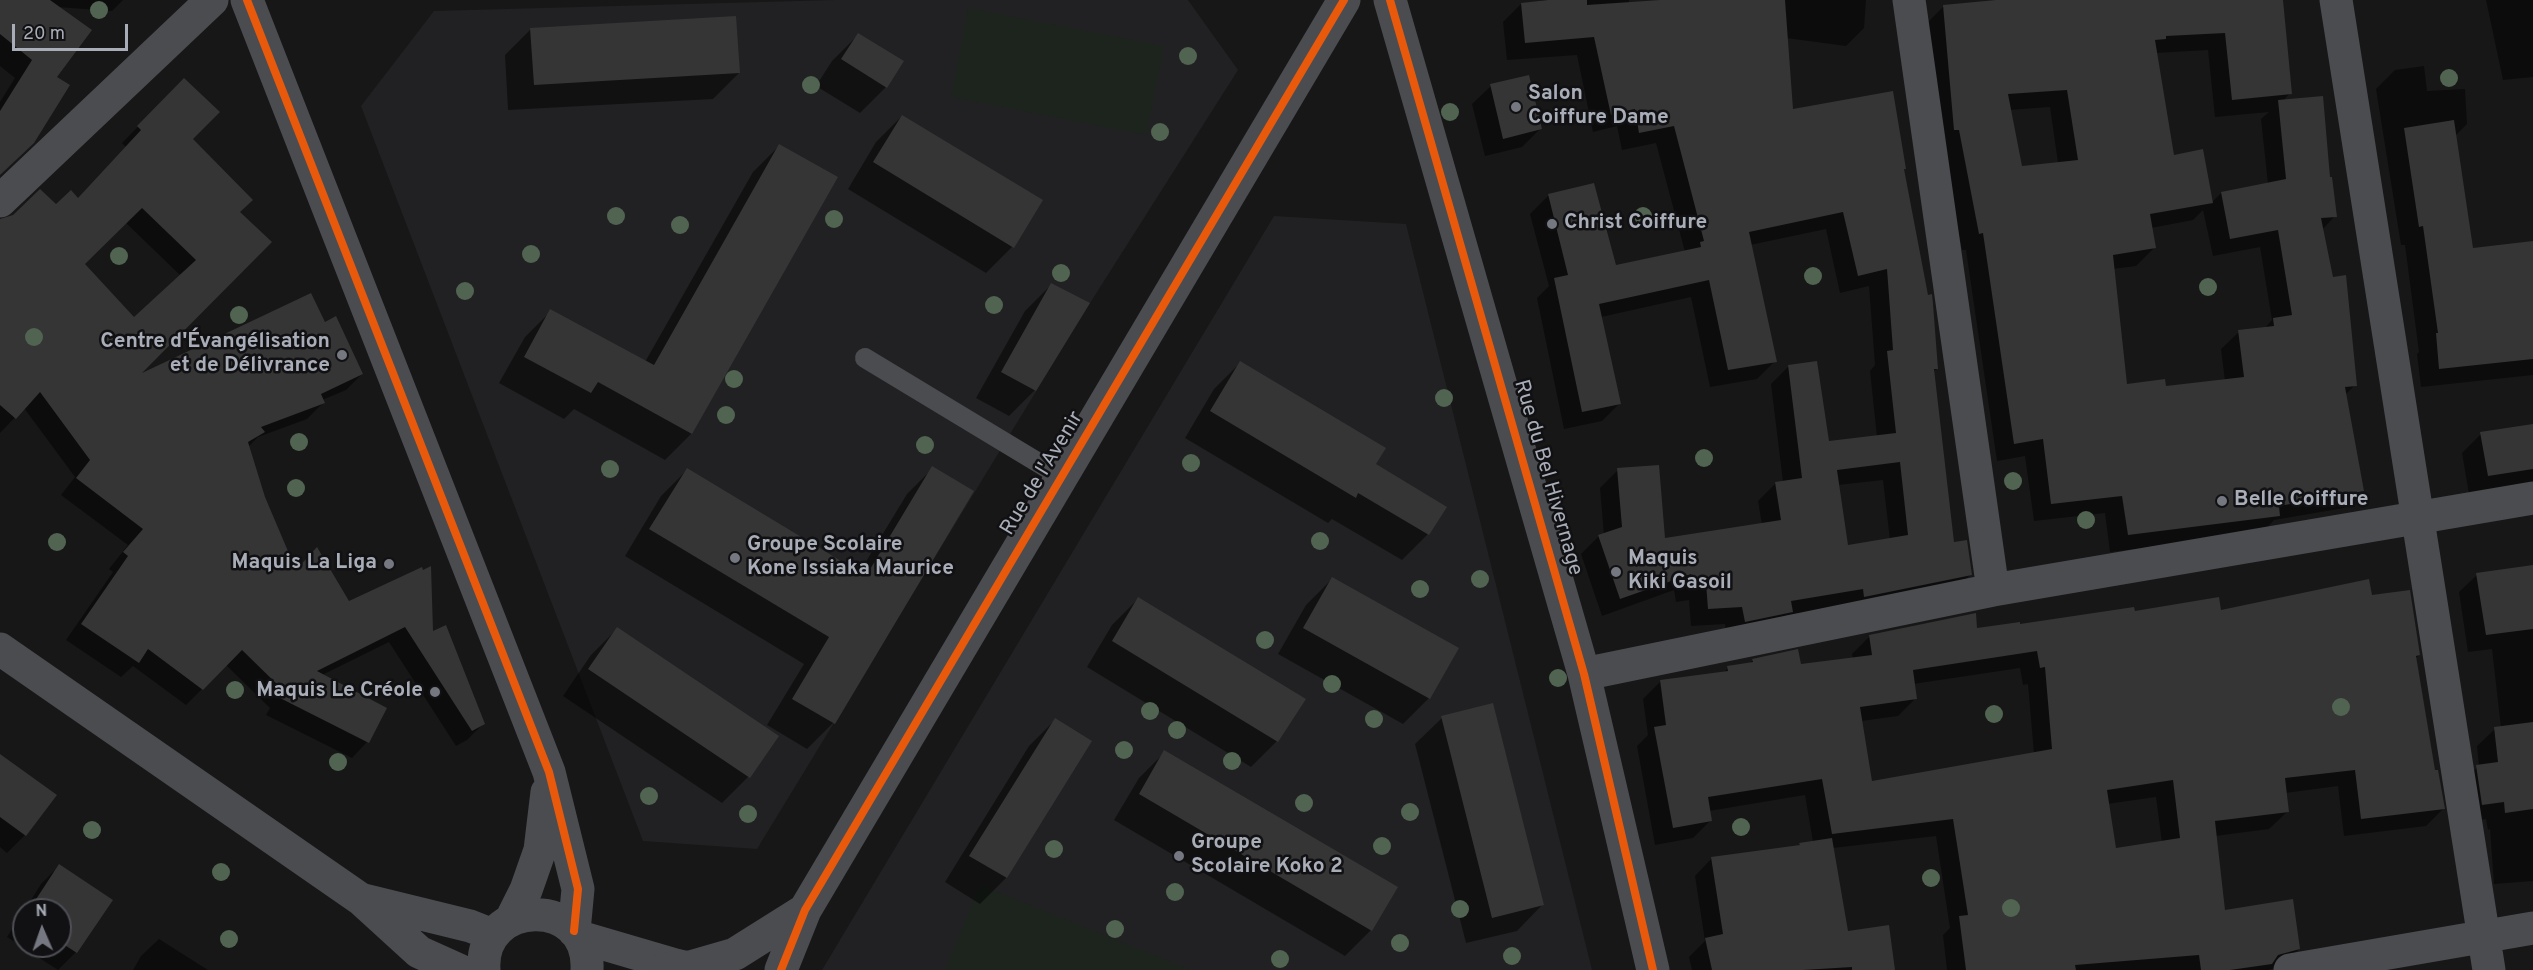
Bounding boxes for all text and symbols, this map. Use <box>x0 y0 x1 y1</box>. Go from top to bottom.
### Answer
scale bar <box>15 12 130 50</box>
text: 20 m <box>23 23 65 46</box>
place label: Salon Coiffure Dame <box>1528 82 1669 132</box>
marker: Salon Coiffure Dame <box>1509 100 1523 114</box>
place label: Christ Coiffure <box>1564 211 1707 237</box>
marker: Christ Coiffure <box>1545 217 1559 231</box>
place label: Centre d'Évangélisation et de Délivrance <box>100 330 330 380</box>
marker: Centre d'Évangélisation et de Délivrance <box>335 348 349 362</box>
street label: Rue du Bel Hivernage <box>1507 377 1587 579</box>
street label: Rue de l'Avenir <box>996 407 1090 541</box>
place label: Belle Coiffure <box>2234 488 2369 514</box>
marker: Belle Coiffure <box>2215 494 2229 508</box>
place label: Groupe Scolaire Kone Issiaka Maurice <box>747 533 954 583</box>
place label: Maquis Kiki Gasoil <box>1628 547 1732 597</box>
place label: Maquis La Liga <box>232 551 377 577</box>
marker: Groupe Scolaire Kone Issiaka Maurice <box>728 551 742 565</box>
marker: Maquis La Liga <box>382 557 396 571</box>
marker: Maquis Kiki Gasoil <box>1609 565 1623 579</box>
place label: Maquis Le Créole <box>256 679 423 705</box>
marker: Maquis Le Créole <box>428 685 442 699</box>
place label: Groupe Scolaire Koko 2 <box>1191 831 1343 881</box>
marker: Groupe Scolaire Koko 2 <box>1172 849 1186 863</box>
north arrow <box>12 898 72 958</box>
text: N <box>35 902 48 922</box>

